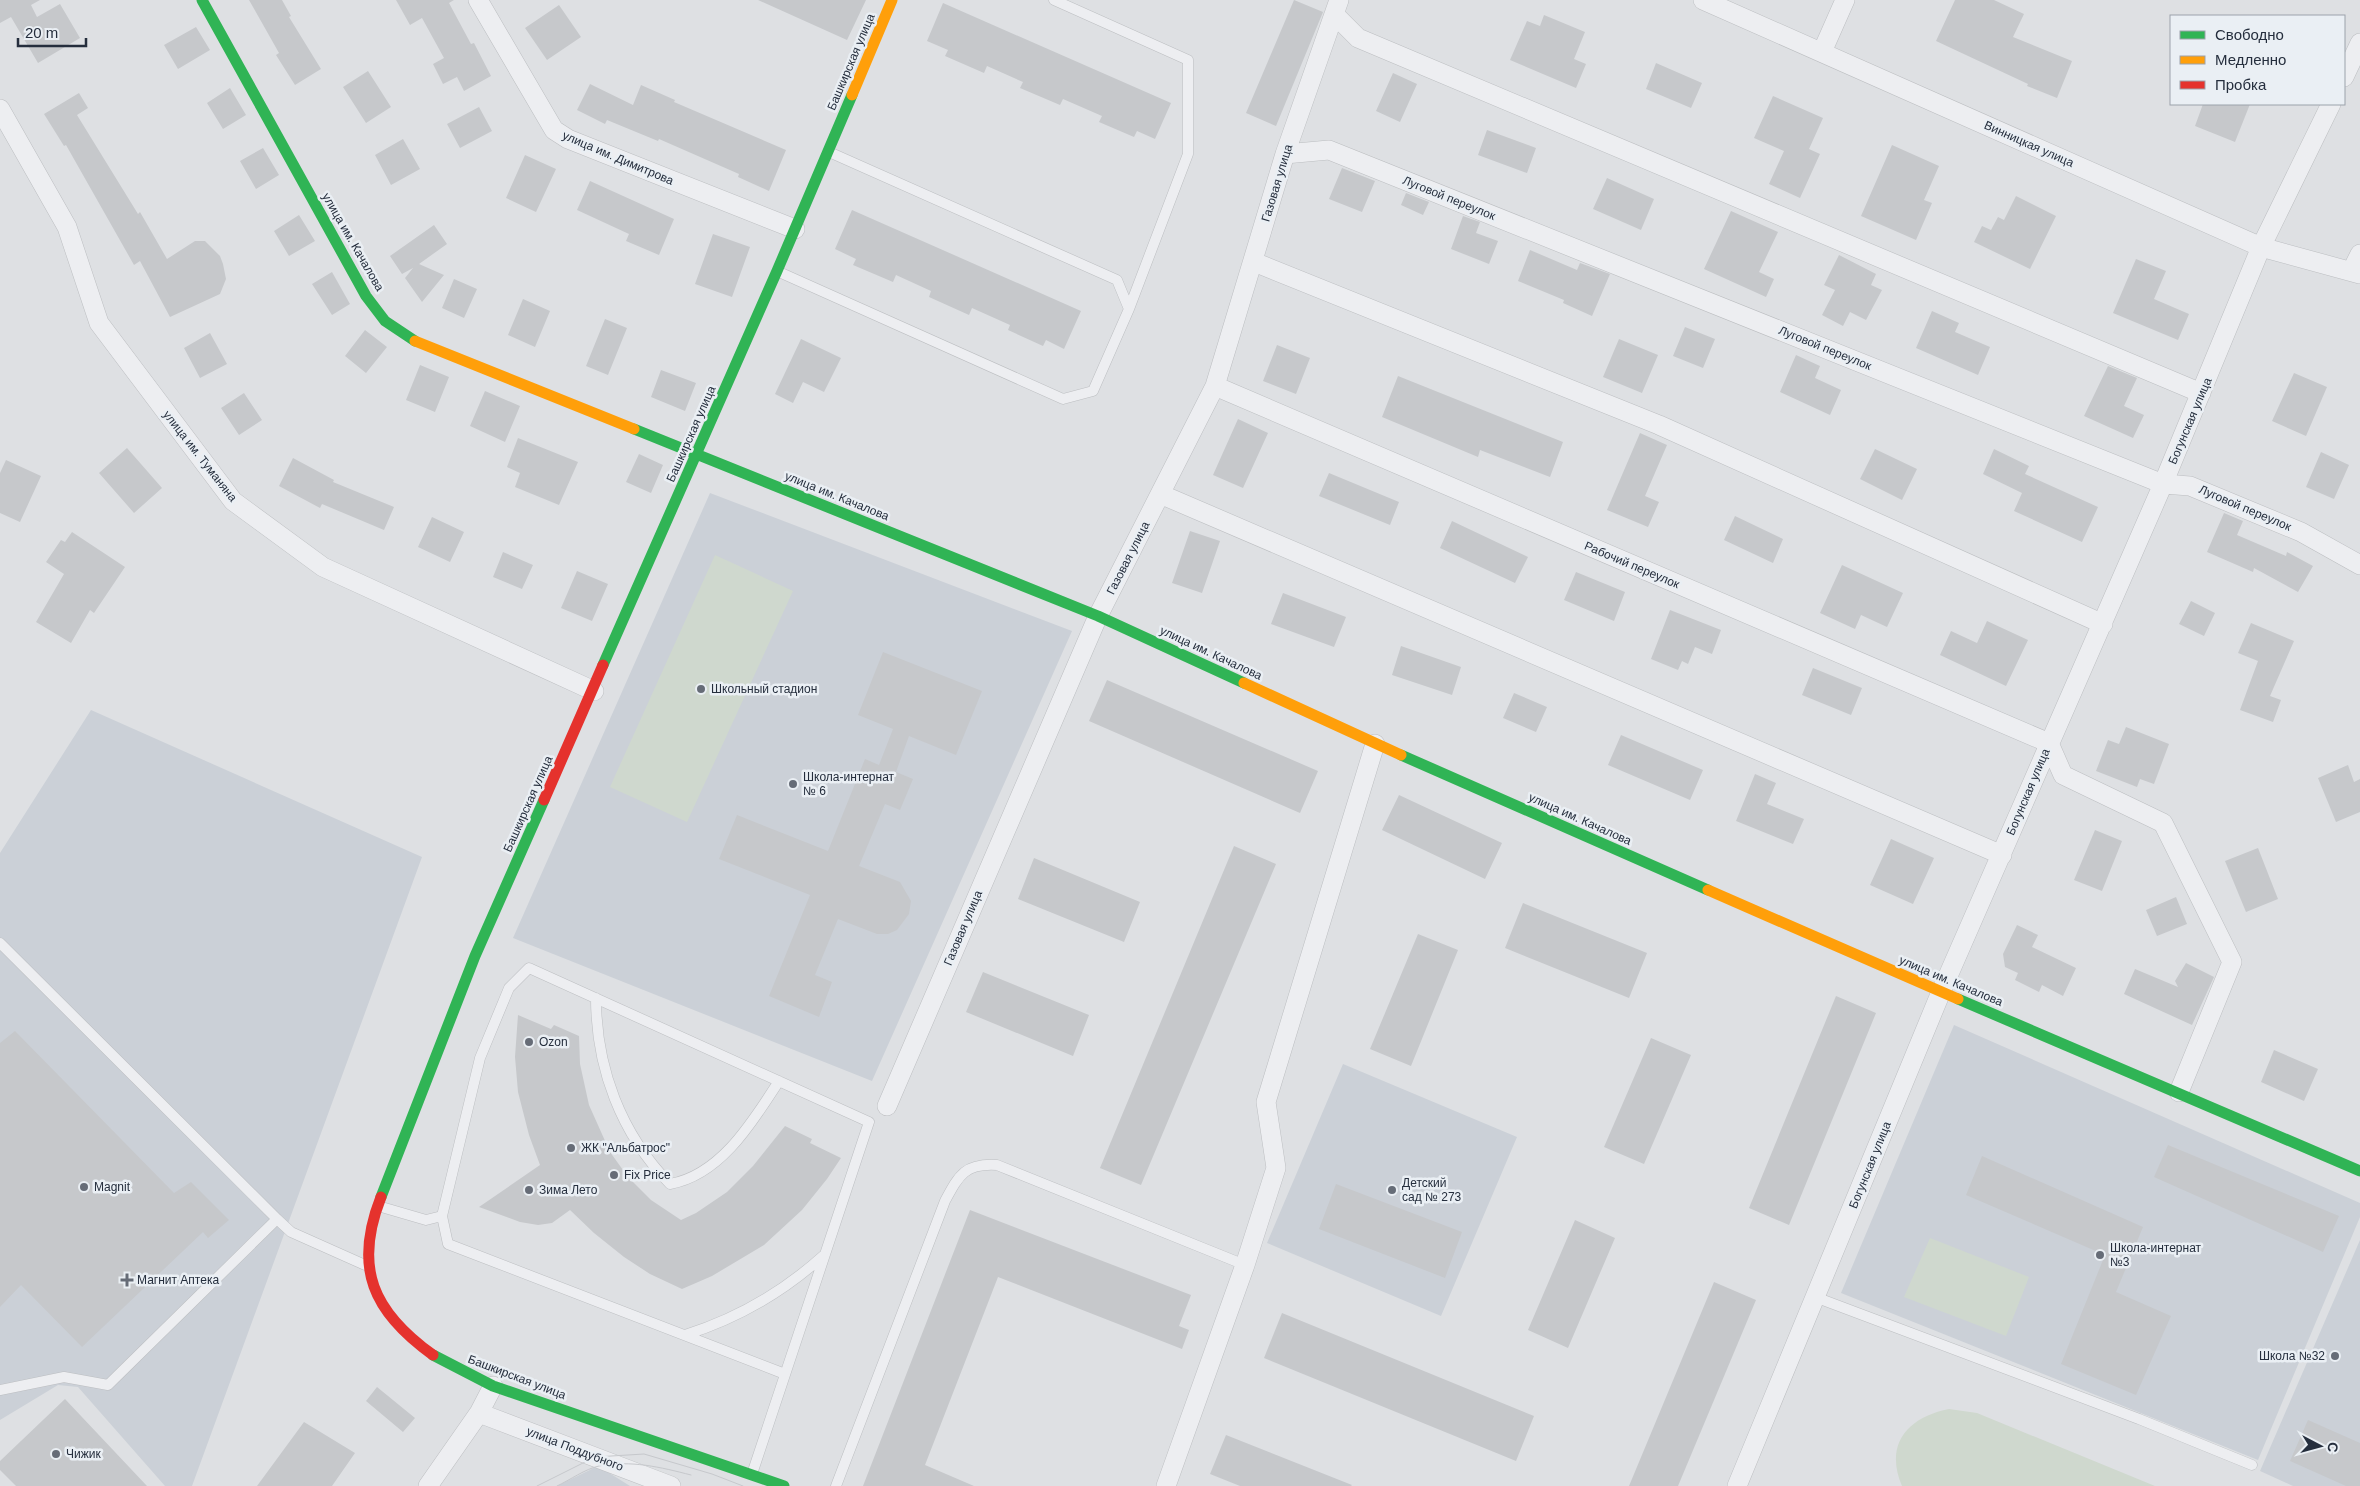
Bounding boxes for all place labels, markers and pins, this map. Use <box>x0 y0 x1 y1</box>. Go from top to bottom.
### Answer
place label: Школьный стадион <box>711 682 817 696</box>
marker: Школьный стадион <box>695 683 707 695</box>
place label: Школа-интернат № 6 <box>803 770 895 798</box>
marker: Школа-интернат № 6 <box>787 778 799 790</box>
place label: Ozon <box>539 1035 568 1049</box>
marker: Ozon <box>523 1036 535 1048</box>
place label: ЖК "Альбатрос" <box>581 1141 670 1155</box>
marker: ЖК "Альбатрос" <box>565 1142 577 1154</box>
place label: Fix Price <box>624 1168 671 1182</box>
marker: Fix Price <box>608 1169 620 1181</box>
place label: Детский сад № 273 <box>1402 1176 1462 1204</box>
place label: Magnit <box>94 1180 131 1194</box>
marker: Magnit <box>78 1181 90 1193</box>
place label: Зима Лето <box>539 1183 598 1197</box>
marker: Зима Лето <box>523 1184 535 1196</box>
marker: Детский сад № 273 <box>1386 1184 1398 1196</box>
place label: Школа-интернат №3 <box>2110 1241 2202 1269</box>
marker: Школа-интернат №3 <box>2094 1249 2106 1261</box>
place label: Магнит Аптека <box>137 1273 219 1287</box>
marker: Магнит Аптека <box>121 1274 133 1286</box>
place label: Школа №32 <box>2259 1349 2325 1363</box>
marker: Школа №32 <box>2329 1350 2341 1362</box>
place label: Чижик <box>66 1447 101 1461</box>
marker: Чижик <box>50 1448 62 1460</box>

